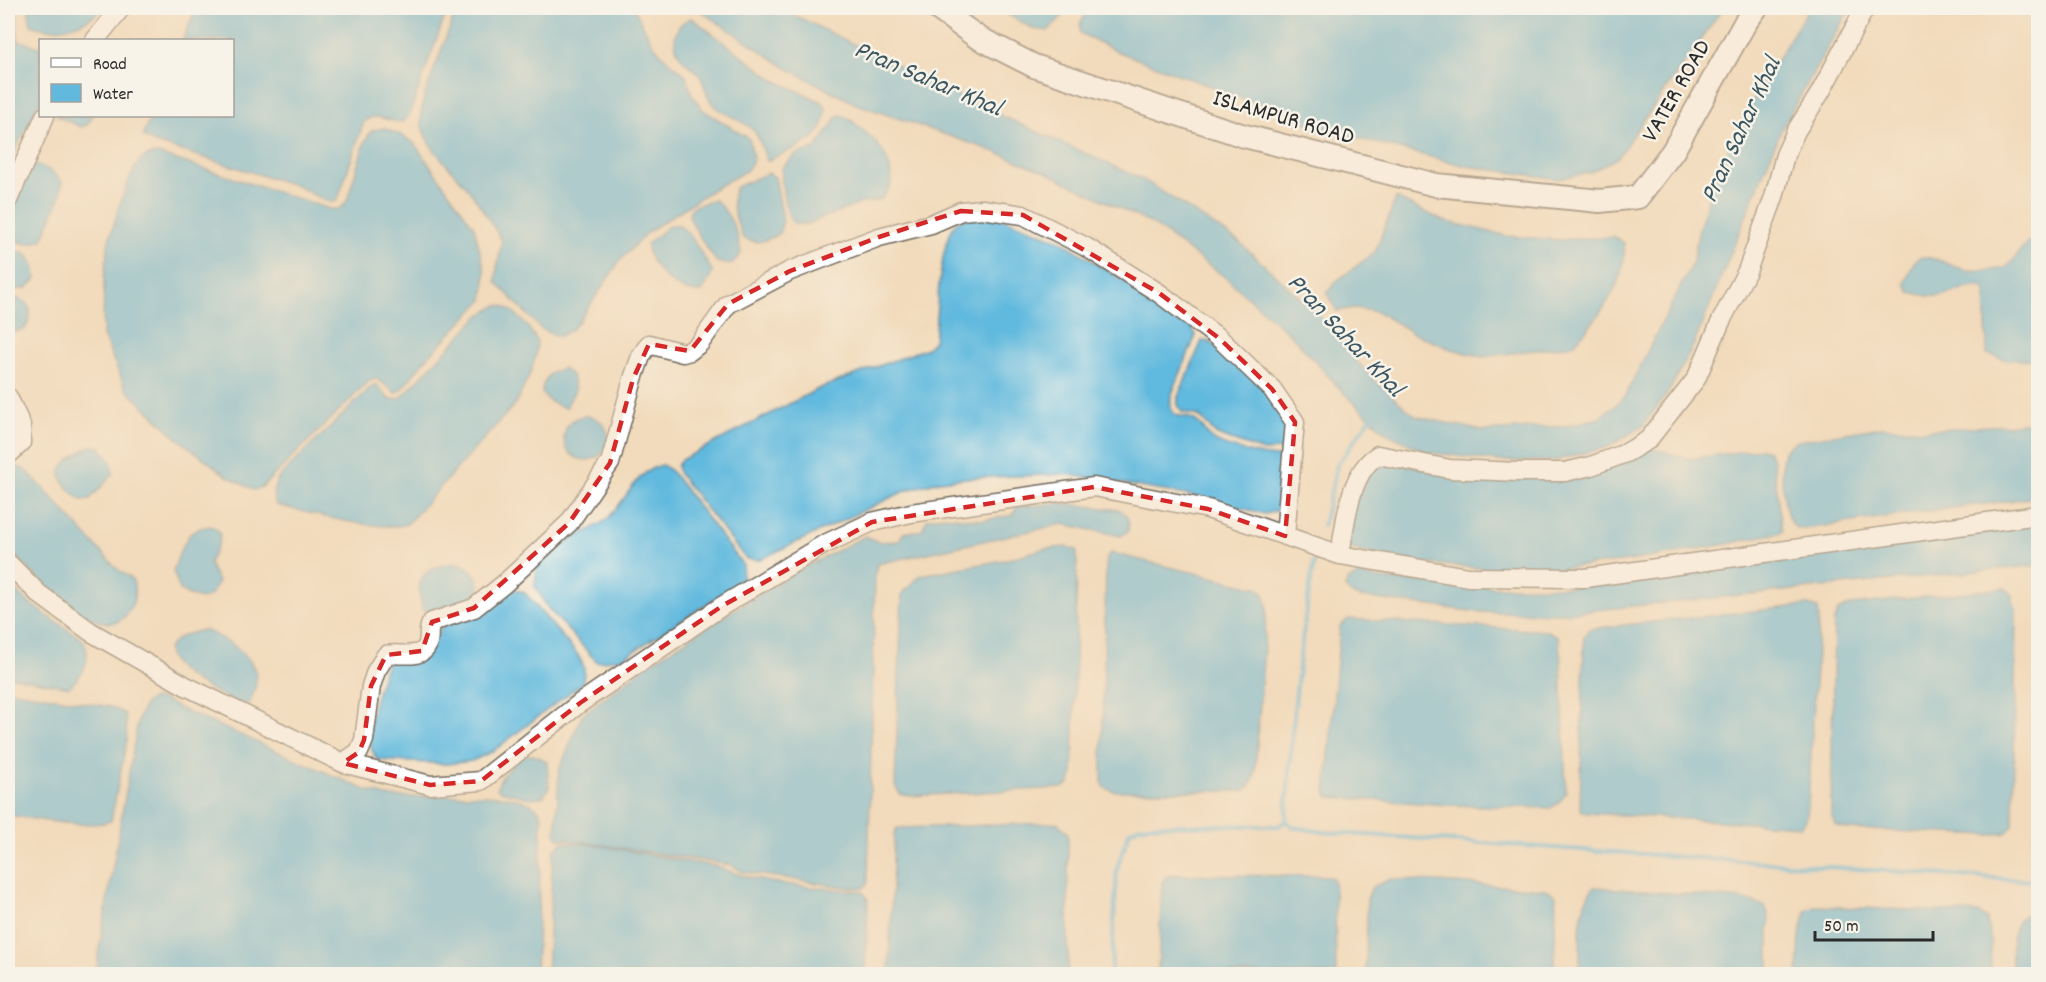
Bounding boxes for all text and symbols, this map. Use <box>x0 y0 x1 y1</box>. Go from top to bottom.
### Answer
water label: Pran Sahar Khal <box>848 32 1009 129</box>
street label: VATER ROAD <box>1635 34 1721 149</box>
legend <box>39 39 234 117</box>
water label: Pran Sahar Khal <box>1692 50 1793 210</box>
text: Road <box>93 53 127 78</box>
street label: ISLAMPUR ROAD <box>1209 82 1358 155</box>
text: Water <box>93 83 133 108</box>
water label: Pran Sahar Khal <box>1277 266 1413 408</box>
scale bar <box>1815 904 1934 942</box>
text: 50 m <box>1824 915 1859 940</box>

